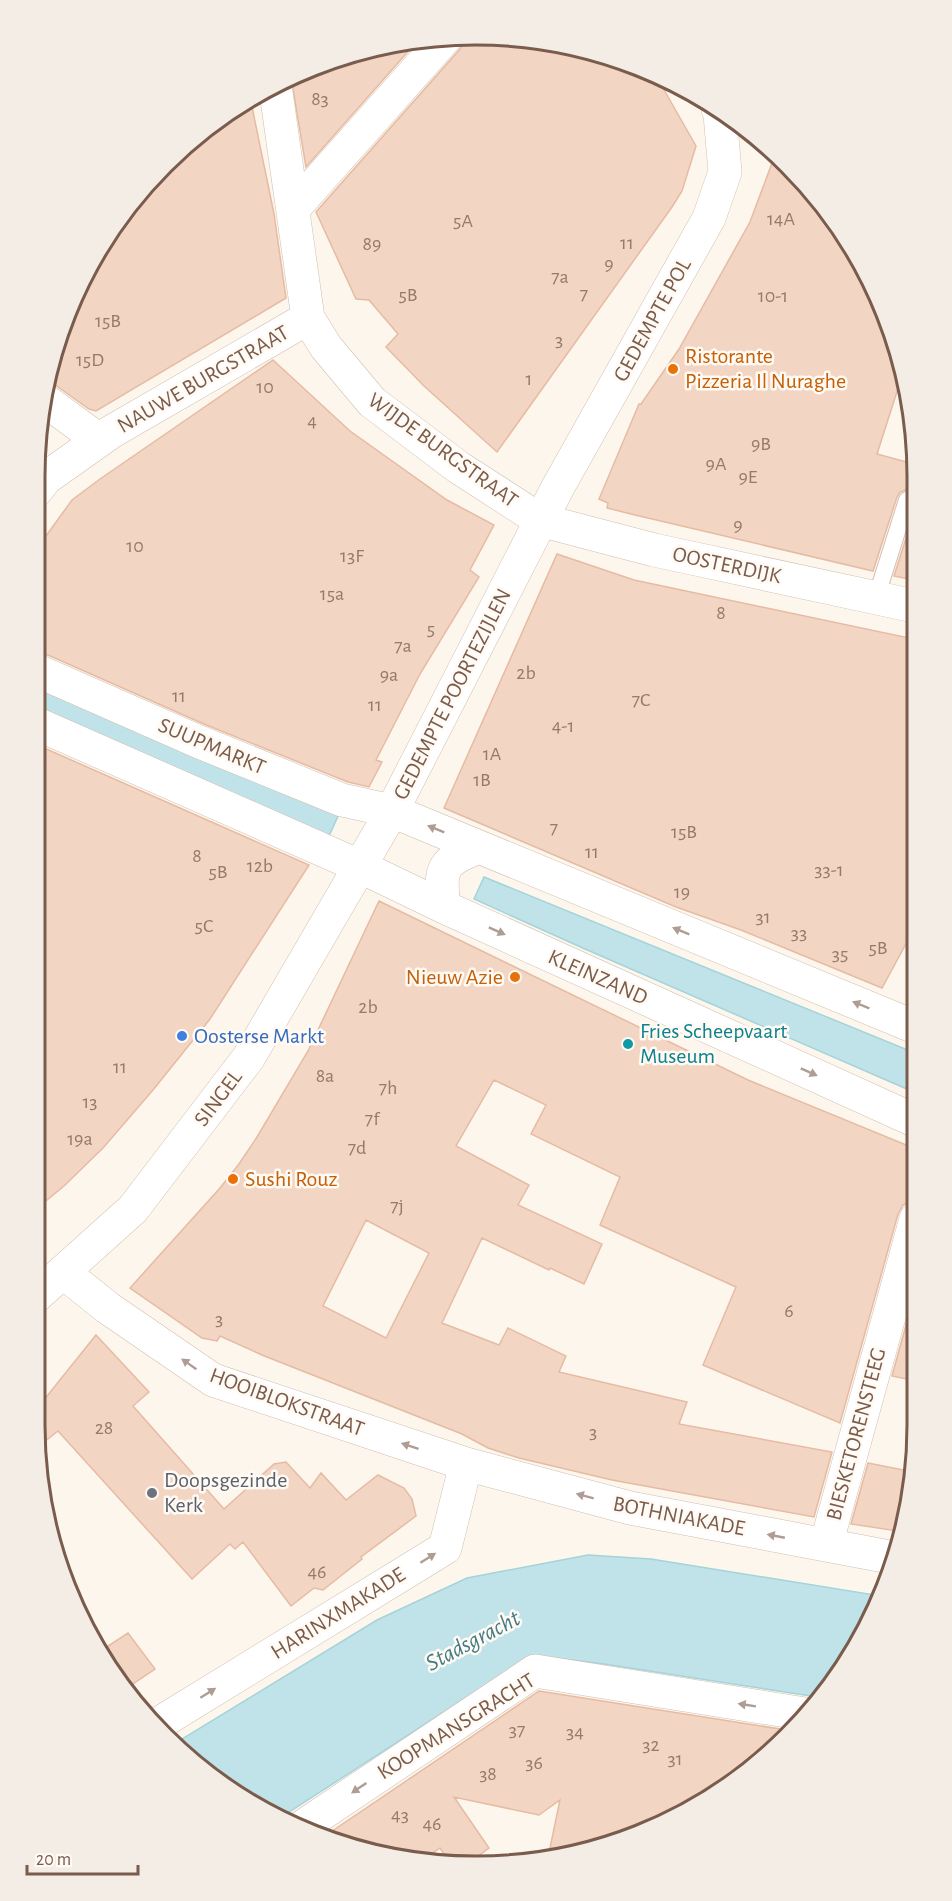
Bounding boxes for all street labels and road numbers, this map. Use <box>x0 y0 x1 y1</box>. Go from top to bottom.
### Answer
street label: GEDEMPTE POL <box>609 254 695 385</box>
street label: NAUWE BURGSTRAAT <box>114 321 293 437</box>
street label: WIJDE BURGSTRAAT <box>364 388 522 512</box>
street label: OOSTERDIJK <box>671 543 784 587</box>
street label: GEDEMPTE POORTEZIJLEN <box>389 585 515 803</box>
street label: SUUPMARKT <box>155 714 269 779</box>
street label: KLEINZAND <box>545 945 651 1009</box>
street label: SINGEL <box>190 1065 247 1130</box>
street label: BIESKETORENSTEEG <box>822 1345 890 1523</box>
street label: HOOIBLOKSTRAAT <box>207 1364 367 1440</box>
street label: BOTHNIAKADE <box>611 1492 747 1540</box>
street label: HARINXMAKADE <box>267 1563 409 1663</box>
street label: KOOPMANSGRACHT <box>373 1669 539 1783</box>

